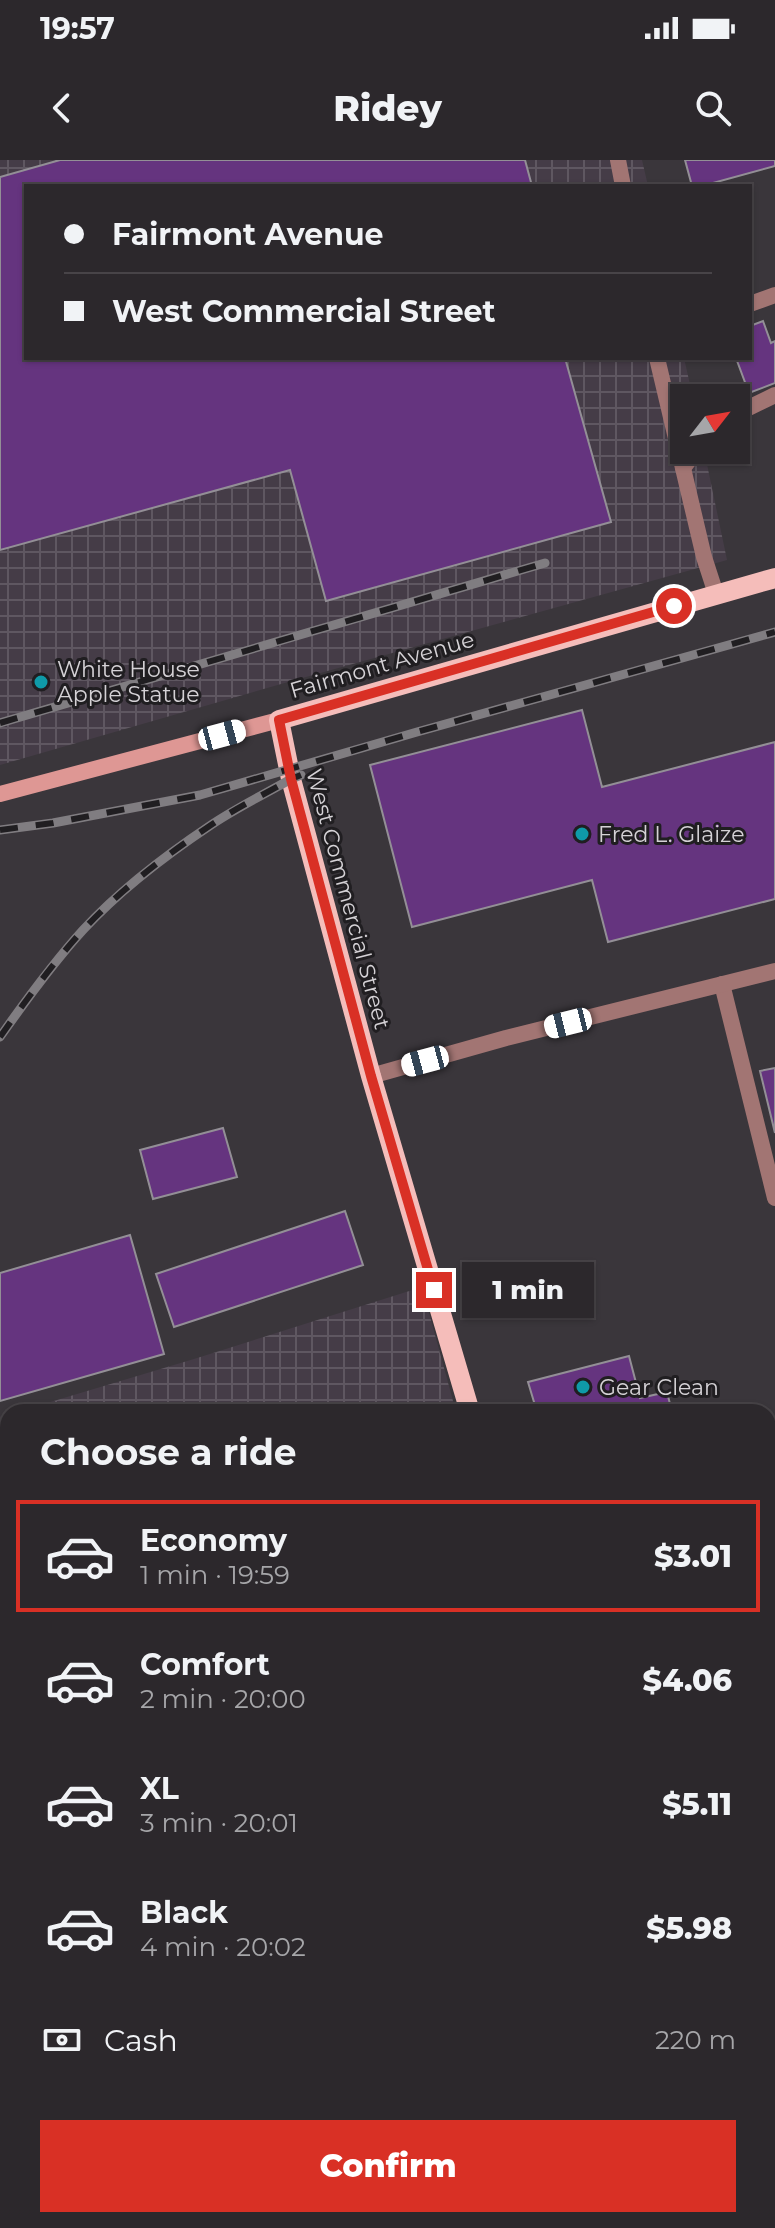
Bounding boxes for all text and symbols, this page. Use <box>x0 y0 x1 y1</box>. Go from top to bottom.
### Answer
text: 19:57 <box>40 10 115 47</box>
icon: back <box>40 86 84 130</box>
text: Ridey <box>333 86 442 130</box>
icon: search <box>691 86 735 130</box>
text: Fairmont Avenue <box>112 216 383 253</box>
text: West Commercial Street <box>112 293 496 330</box>
north arrow <box>670 384 750 464</box>
map controls <box>670 384 750 464</box>
route start <box>656 588 692 624</box>
street label: Fairmont Avenue <box>287 626 477 704</box>
place label: White House Apple Statue <box>57 656 200 708</box>
marker: White House Apple Statue <box>32 673 50 691</box>
car <box>196 717 248 753</box>
street label: West Commercial Street <box>300 766 396 1032</box>
place label: Fred L. Glaize <box>598 821 744 848</box>
marker: Fred L. Glaize <box>573 825 591 843</box>
car <box>542 1006 594 1040</box>
car <box>399 1043 451 1079</box>
callout: 1 min <box>462 1262 594 1318</box>
route end <box>416 1272 452 1308</box>
text: 1 min <box>492 1274 564 1306</box>
place label: Gear Clean <box>599 1374 719 1401</box>
marker: Gear Clean <box>574 1378 592 1396</box>
text: Choose a ride <box>40 1430 297 1474</box>
icon: car <box>44 1520 116 1592</box>
text: Economy <box>140 1522 287 1559</box>
text: $3.01 <box>654 1538 732 1575</box>
text: 1 min · 19:59 <box>140 1559 290 1591</box>
icon: car <box>44 1644 116 1716</box>
text: Comfort <box>140 1646 270 1683</box>
text: $4.06 <box>643 1662 732 1699</box>
text: 2 min · 20:00 <box>140 1683 306 1715</box>
icon: car <box>44 1768 116 1840</box>
text: XL <box>140 1770 179 1807</box>
text: $5.11 <box>662 1786 732 1823</box>
text: 3 min · 20:01 <box>140 1807 298 1839</box>
icon: car <box>44 1892 116 1964</box>
text: Black <box>140 1894 228 1931</box>
text: $5.98 <box>646 1910 732 1947</box>
text: 4 min · 20:02 <box>140 1931 306 1963</box>
icon: cash <box>40 2018 84 2062</box>
text: Cash <box>104 2022 178 2059</box>
text: 220 m <box>655 2024 736 2056</box>
button: Confirm <box>40 2120 736 2212</box>

